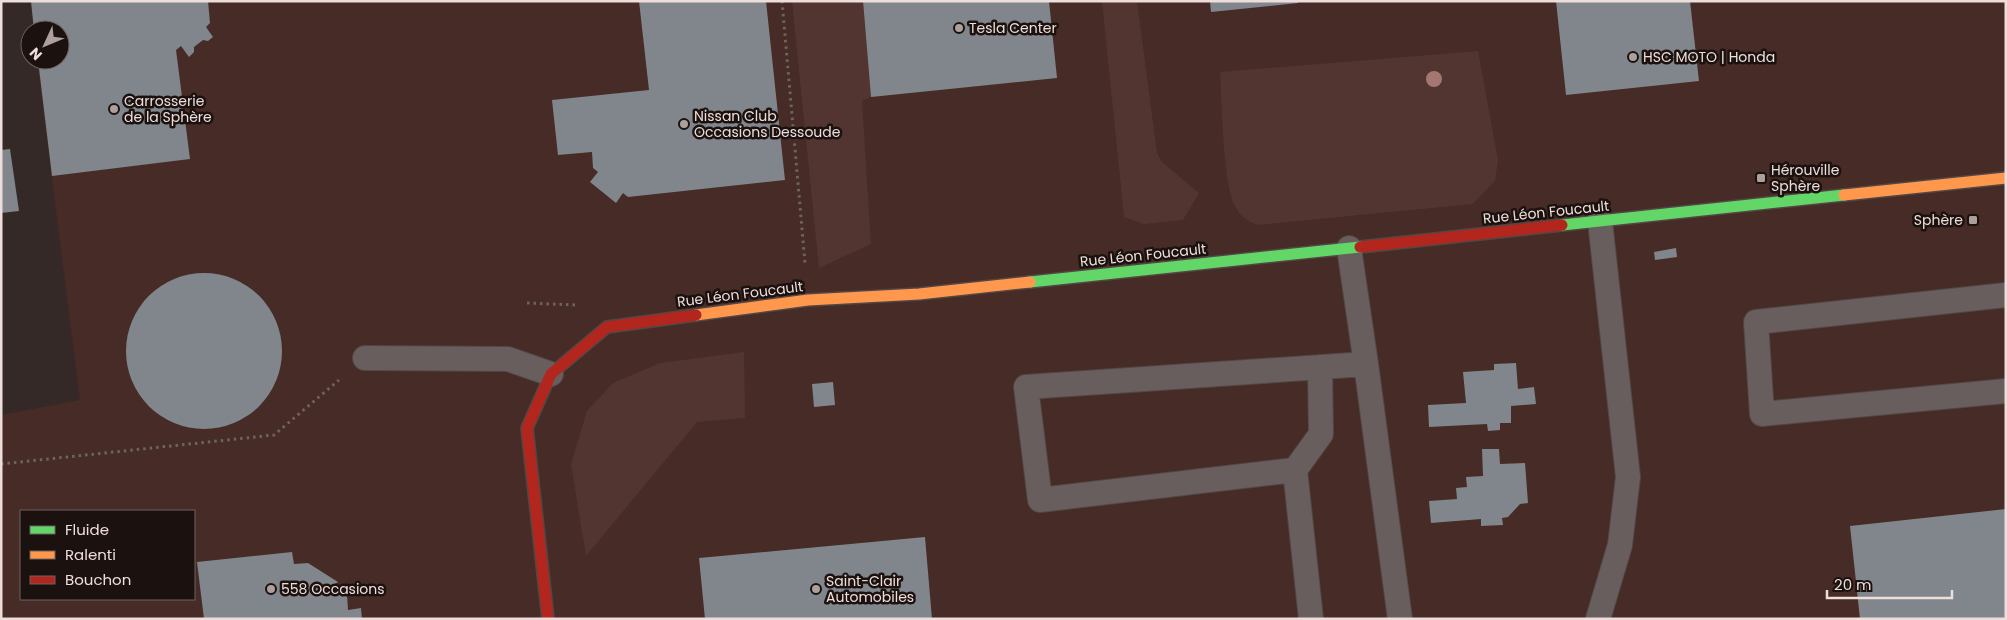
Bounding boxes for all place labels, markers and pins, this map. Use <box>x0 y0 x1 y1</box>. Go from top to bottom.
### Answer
place label: Tesla Center <box>969 18 1057 38</box>
marker: Tesla Center <box>953 22 965 34</box>
place label: HSC MOTO | Honda <box>1643 47 1775 67</box>
marker: HSC MOTO | Honda <box>1627 51 1639 63</box>
place label: Carrosserie de la Sphère <box>124 91 212 127</box>
marker: Carrosserie de la Sphère <box>108 103 120 115</box>
place label: Nissan Club Occasions Dessoude <box>694 106 841 142</box>
marker: Nissan Club Occasions Dessoude <box>678 118 690 130</box>
place label: Hérouville Sphère <box>1771 160 1840 196</box>
marker: Hérouville Sphère <box>1755 172 1767 184</box>
place label: Sphère <box>1914 210 1963 230</box>
marker: Sphère <box>1967 214 1979 226</box>
place label: Saint-Clair Automobiles <box>826 571 914 607</box>
place label: 558 Occasions <box>281 579 385 599</box>
marker: 558 Occasions <box>265 583 277 595</box>
marker: Saint-Clair Automobiles <box>810 583 822 595</box>

